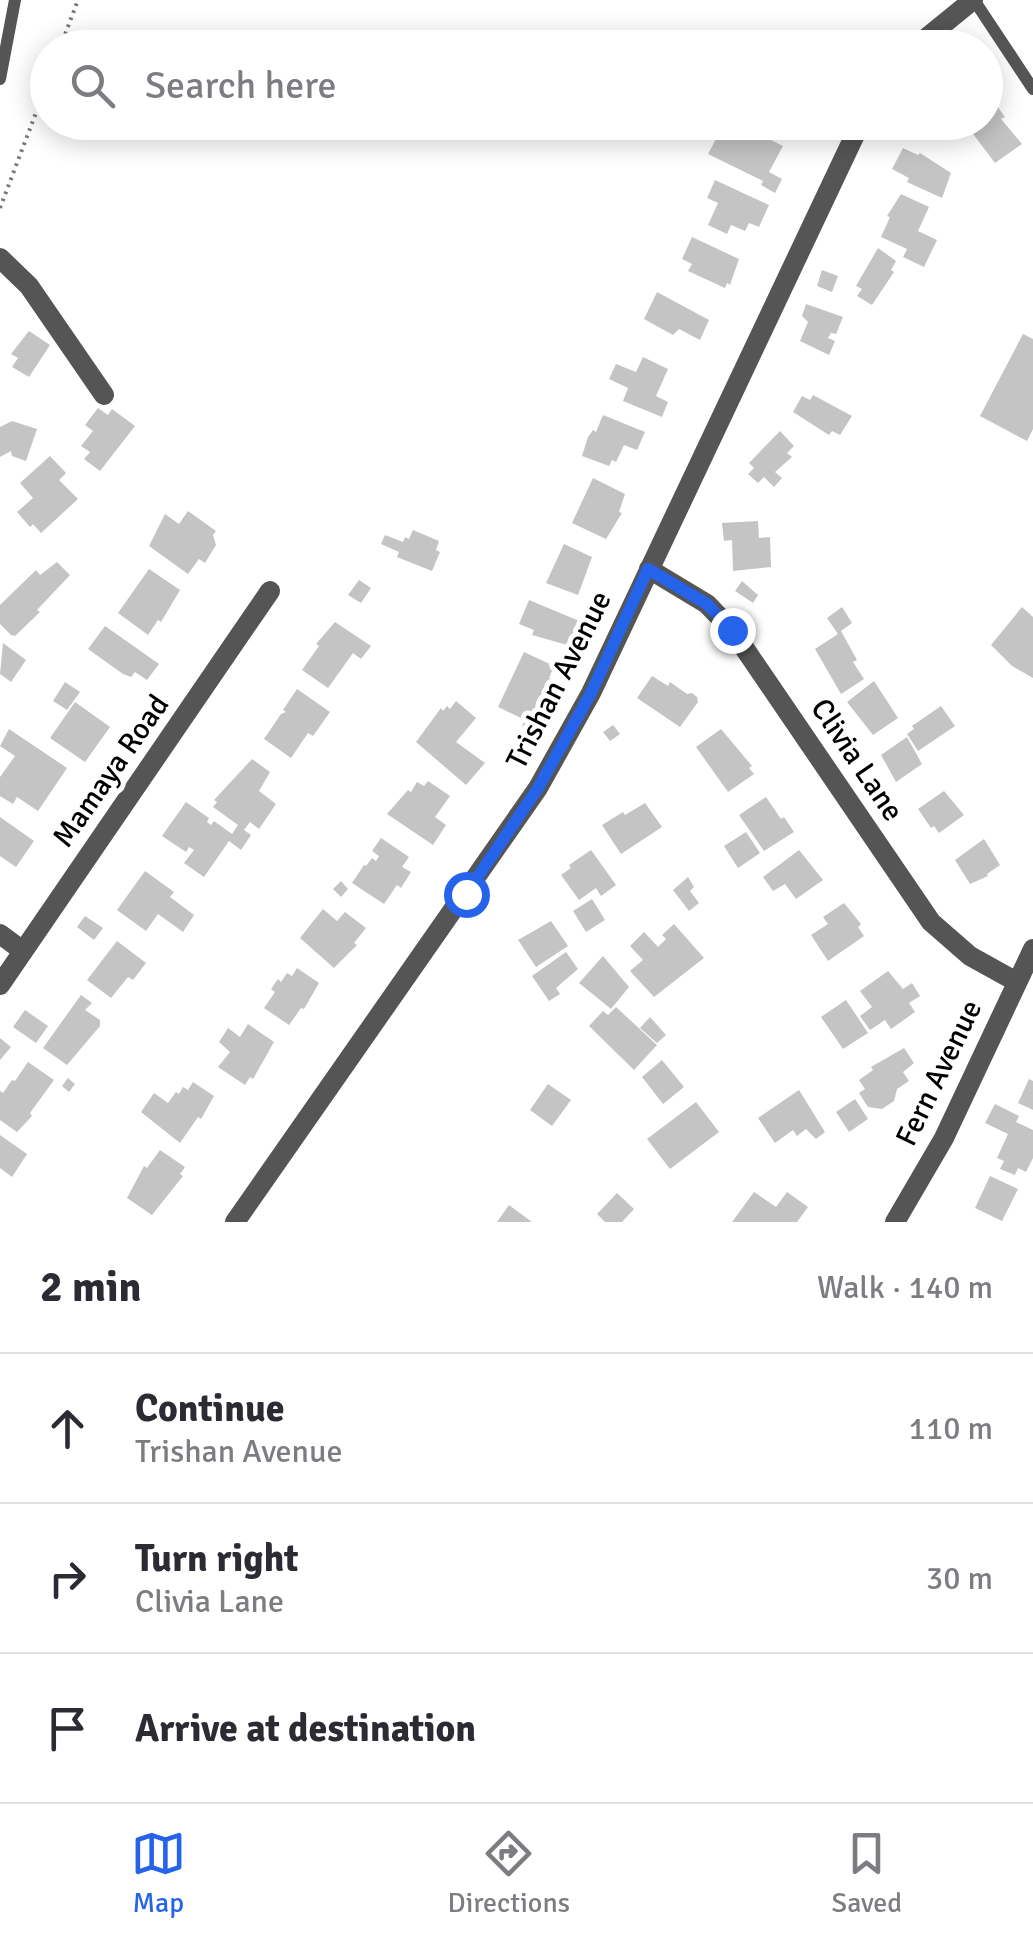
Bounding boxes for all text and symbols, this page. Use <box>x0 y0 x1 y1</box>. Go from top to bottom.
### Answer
search box <box>30 30 1003 140</box>
icon: search <box>65 58 120 113</box>
text: Search here <box>145 62 337 109</box>
street label: Trishan Avenue <box>498 585 620 775</box>
route end <box>710 608 756 654</box>
street label: Mamaya Road <box>45 688 177 854</box>
street label: Clivia Lane <box>803 692 911 828</box>
route start <box>444 872 490 918</box>
street label: Fern Avenue <box>888 994 990 1152</box>
text: 2 min <box>40 1262 141 1313</box>
text: Walk · 140 m <box>817 1268 993 1307</box>
text: Continue <box>135 1385 285 1432</box>
icon: ahead <box>40 1401 95 1456</box>
text: 110 m <box>909 1409 993 1448</box>
text: Trishan Avenue <box>135 1432 342 1471</box>
text: Turn right <box>135 1535 299 1582</box>
icon: right <box>40 1551 95 1606</box>
text: 30 m <box>926 1559 993 1598</box>
text: Clivia Lane <box>135 1582 284 1621</box>
icon: arrive <box>40 1701 95 1756</box>
text: Arrive at destination <box>135 1705 476 1752</box>
tab: Map <box>131 1826 186 1920</box>
tab: Directions <box>448 1826 570 1920</box>
tab: Saved <box>832 1826 902 1920</box>

